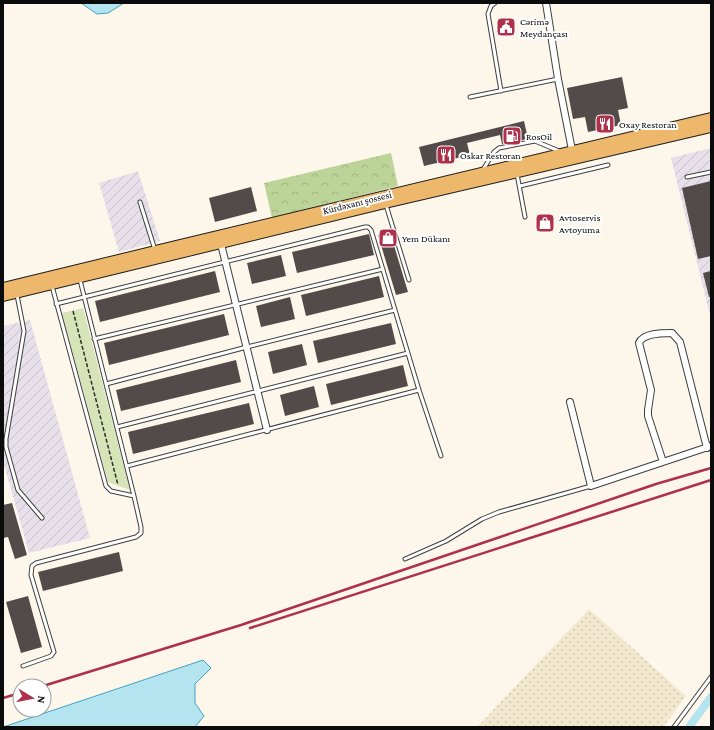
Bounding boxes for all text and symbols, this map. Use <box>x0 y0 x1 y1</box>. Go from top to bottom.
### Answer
public building icon: Cərimə Meydançası <box>495 16 517 38</box>
place label: Cərimə Meydançası <box>520 16 568 39</box>
restaurant icon: Oxay Restoran <box>594 113 616 135</box>
place label: Oxay Restoran <box>619 119 677 130</box>
fuel station icon: RosOil <box>501 125 523 147</box>
place label: RosOil <box>526 131 553 142</box>
restaurant icon: Oskar Restoran <box>435 144 457 166</box>
place label: Oskar Restoran <box>460 150 521 161</box>
street label: Kürdəxanı şossesi <box>322 189 393 216</box>
shop icon: Avtoservis Avtoyuma <box>534 212 556 234</box>
place label: Avtoservis Avtoyuma <box>559 212 600 235</box>
shop icon: Yem Dükanı <box>377 227 399 249</box>
place label: Yem Dükanı <box>402 233 451 244</box>
north arrow <box>12 678 52 718</box>
text: N <box>35 695 48 705</box>

